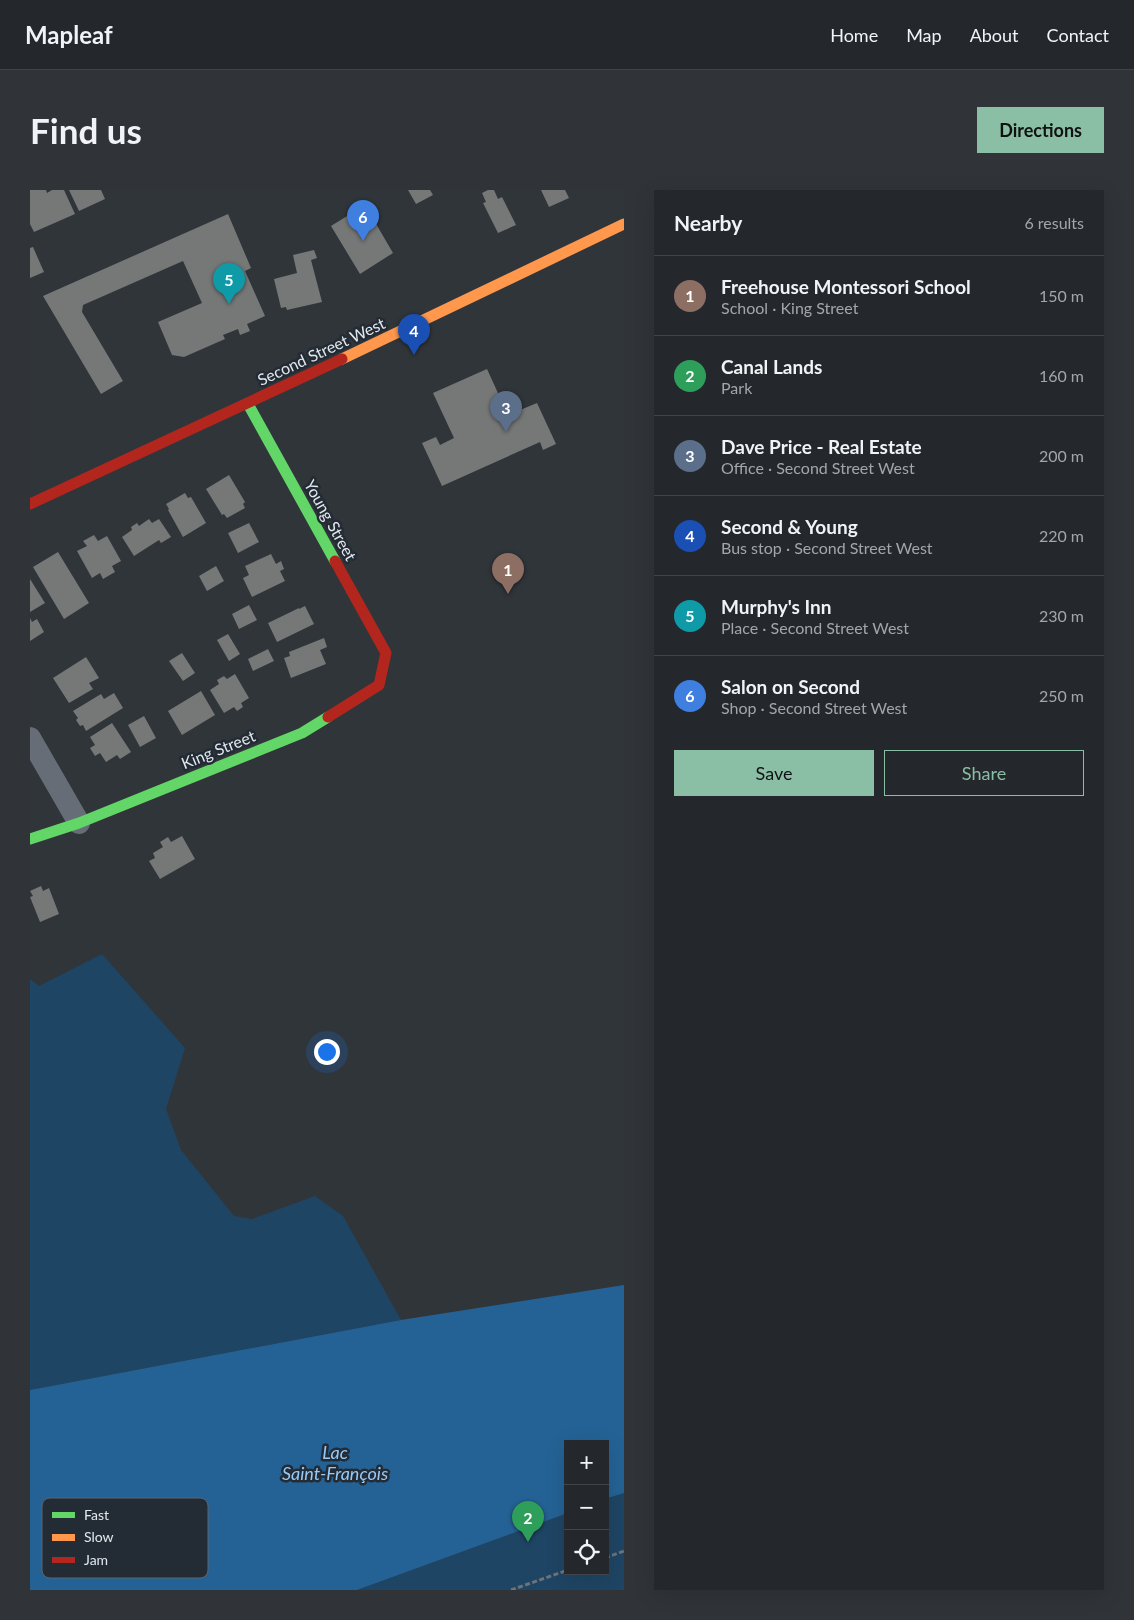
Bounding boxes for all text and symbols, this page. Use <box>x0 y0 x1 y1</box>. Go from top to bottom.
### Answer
text: Mapleaf <box>25 20 113 49</box>
text: Home <box>830 24 878 46</box>
text: Map <box>906 24 942 46</box>
text: About <box>970 24 1019 46</box>
text: Contact <box>1047 24 1109 46</box>
button: Directions <box>977 107 1104 153</box>
text: Find us <box>30 109 142 151</box>
pin: 6 <box>347 200 379 241</box>
text: Nearby <box>674 210 742 235</box>
text: 6 results <box>1024 213 1084 232</box>
pin: 5 <box>213 263 245 304</box>
text: Freehouse Montessori School <box>721 275 971 298</box>
text: 1 <box>685 286 695 305</box>
text: 150 m <box>1039 286 1084 305</box>
text: School · King Street <box>721 298 858 317</box>
street label: Second Street West <box>254 313 388 389</box>
pin: 4 <box>398 314 430 355</box>
text: Canal Lands <box>721 355 822 378</box>
text: 2 <box>685 366 695 385</box>
text: 160 m <box>1039 366 1084 385</box>
text: Park <box>721 378 752 397</box>
pin: 3 <box>490 391 522 432</box>
text: Dave Price - Real Estate <box>721 435 922 458</box>
text: 3 <box>685 446 695 465</box>
text: 200 m <box>1039 446 1084 465</box>
text: Office · Second Street West <box>721 458 915 477</box>
street label: Young Street <box>301 476 361 564</box>
text: Second & Young <box>721 515 858 538</box>
text: 4 <box>685 526 695 545</box>
text: 220 m <box>1039 526 1084 545</box>
text: Bus stop · Second Street West <box>721 538 933 557</box>
pin: 1 <box>492 553 524 594</box>
text: Murphy's Inn <box>721 595 832 618</box>
text: 5 <box>685 606 695 625</box>
text: 230 m <box>1039 606 1084 625</box>
text: Place · Second Street West <box>721 618 909 637</box>
text: Salon on Second <box>721 675 860 698</box>
text: 6 <box>685 686 695 705</box>
text: 250 m <box>1039 686 1084 705</box>
text: Shop · Second Street West <box>721 698 907 717</box>
street label: King Street <box>178 726 258 772</box>
button: Save <box>674 750 874 796</box>
button: Share <box>884 750 1084 796</box>
your location <box>314 1039 340 1065</box>
map controls <box>564 1440 609 1575</box>
button: + <box>564 1440 609 1485</box>
water label: Lac Saint-François <box>282 1441 388 1484</box>
button: − <box>564 1485 609 1530</box>
legend <box>42 1498 208 1578</box>
pin: 2 <box>512 1501 544 1542</box>
text: Fast <box>84 1506 109 1523</box>
text: Slow <box>84 1528 114 1545</box>
button: locate <box>564 1530 609 1575</box>
text: Jam <box>84 1551 108 1568</box>

